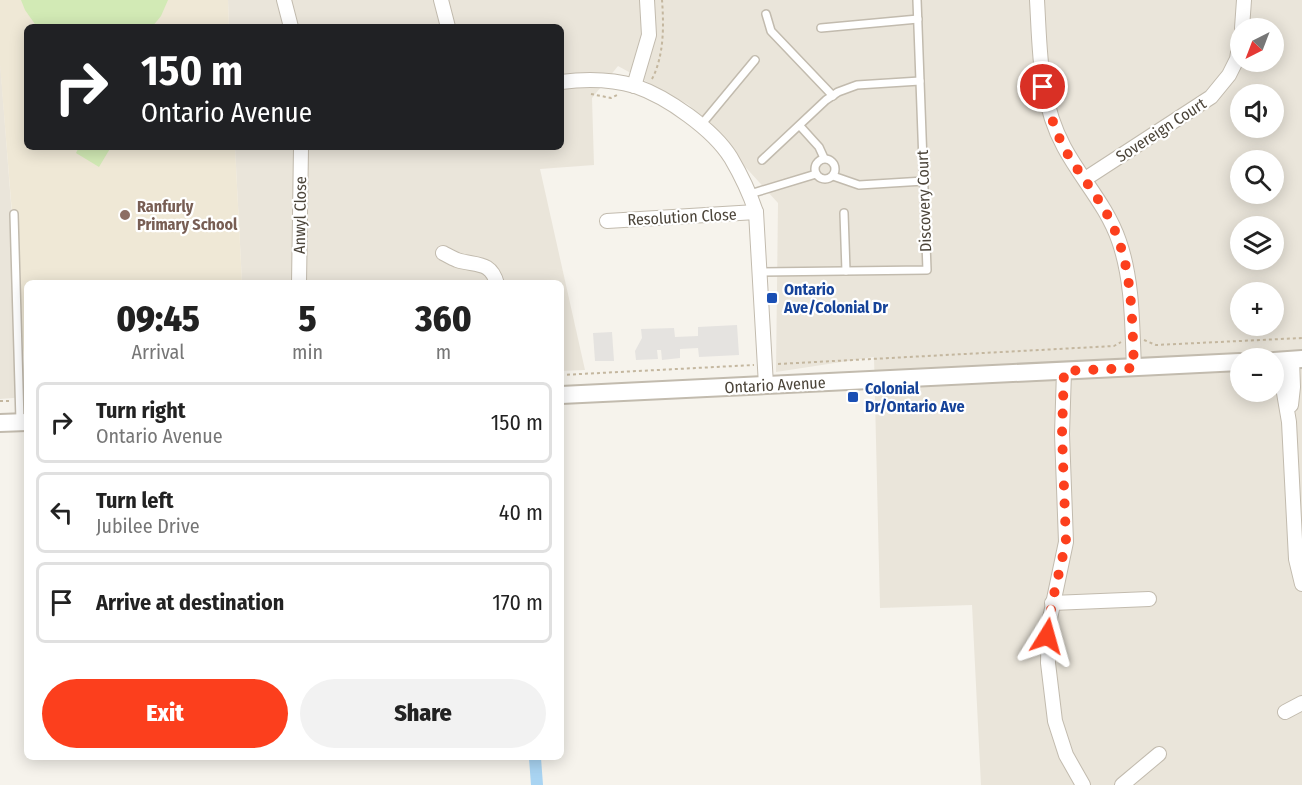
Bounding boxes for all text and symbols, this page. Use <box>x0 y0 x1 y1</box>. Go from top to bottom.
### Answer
north arrow <box>1230 18 1284 72</box>
map controls <box>1230 18 1284 402</box>
text: 150 m <box>141 46 243 96</box>
icon: right <box>42 48 120 126</box>
pin <box>1017 61 1068 112</box>
icon: arrive <box>1026 70 1059 103</box>
button: sound <box>1230 84 1284 138</box>
street label: Sovereign Court <box>1112 93 1210 166</box>
text: Ontario Avenue <box>141 97 312 129</box>
street label: Discovery Court <box>913 149 935 252</box>
button: search <box>1230 150 1284 204</box>
street label: Anwyl Close <box>290 176 310 254</box>
place label: Ranfurly Primary School <box>137 197 238 234</box>
street label: Resolution Close <box>627 205 737 229</box>
marker: Ranfurly Primary School <box>118 208 132 222</box>
button: layers <box>1230 216 1284 270</box>
place label: Ontario Ave/Colonial Dr <box>783 280 888 317</box>
button: + <box>1230 282 1284 336</box>
marker: Ontario Ave/Colonial Dr <box>765 291 779 305</box>
text: 09:45 <box>116 297 200 341</box>
text: 5 <box>298 297 317 341</box>
text: 360 <box>415 297 472 341</box>
text: Arrival <box>131 340 185 364</box>
text: min <box>292 340 323 364</box>
text: m <box>436 340 451 364</box>
button: − <box>1230 348 1284 402</box>
street label: Ontario Avenue <box>724 373 826 397</box>
place label: Colonial Dr/Ontario Ave <box>865 379 965 416</box>
marker: Colonial Dr/Ontario Ave <box>846 390 860 404</box>
text: Turn right <box>96 397 185 424</box>
icon: right <box>45 406 78 439</box>
text: 150 m <box>491 409 543 436</box>
text: Ontario Avenue <box>96 424 223 448</box>
text: Turn left <box>96 487 174 514</box>
icon: left <box>45 496 78 529</box>
text: 40 m <box>499 499 543 526</box>
text: Jubilee Drive <box>96 514 200 538</box>
icon: arrive <box>45 586 78 619</box>
text: Arrive at destination <box>96 589 284 616</box>
text: 170 m <box>492 589 543 616</box>
position arrow <box>1015 604 1079 668</box>
button: Exit <box>42 679 288 748</box>
button: Share <box>300 679 546 748</box>

